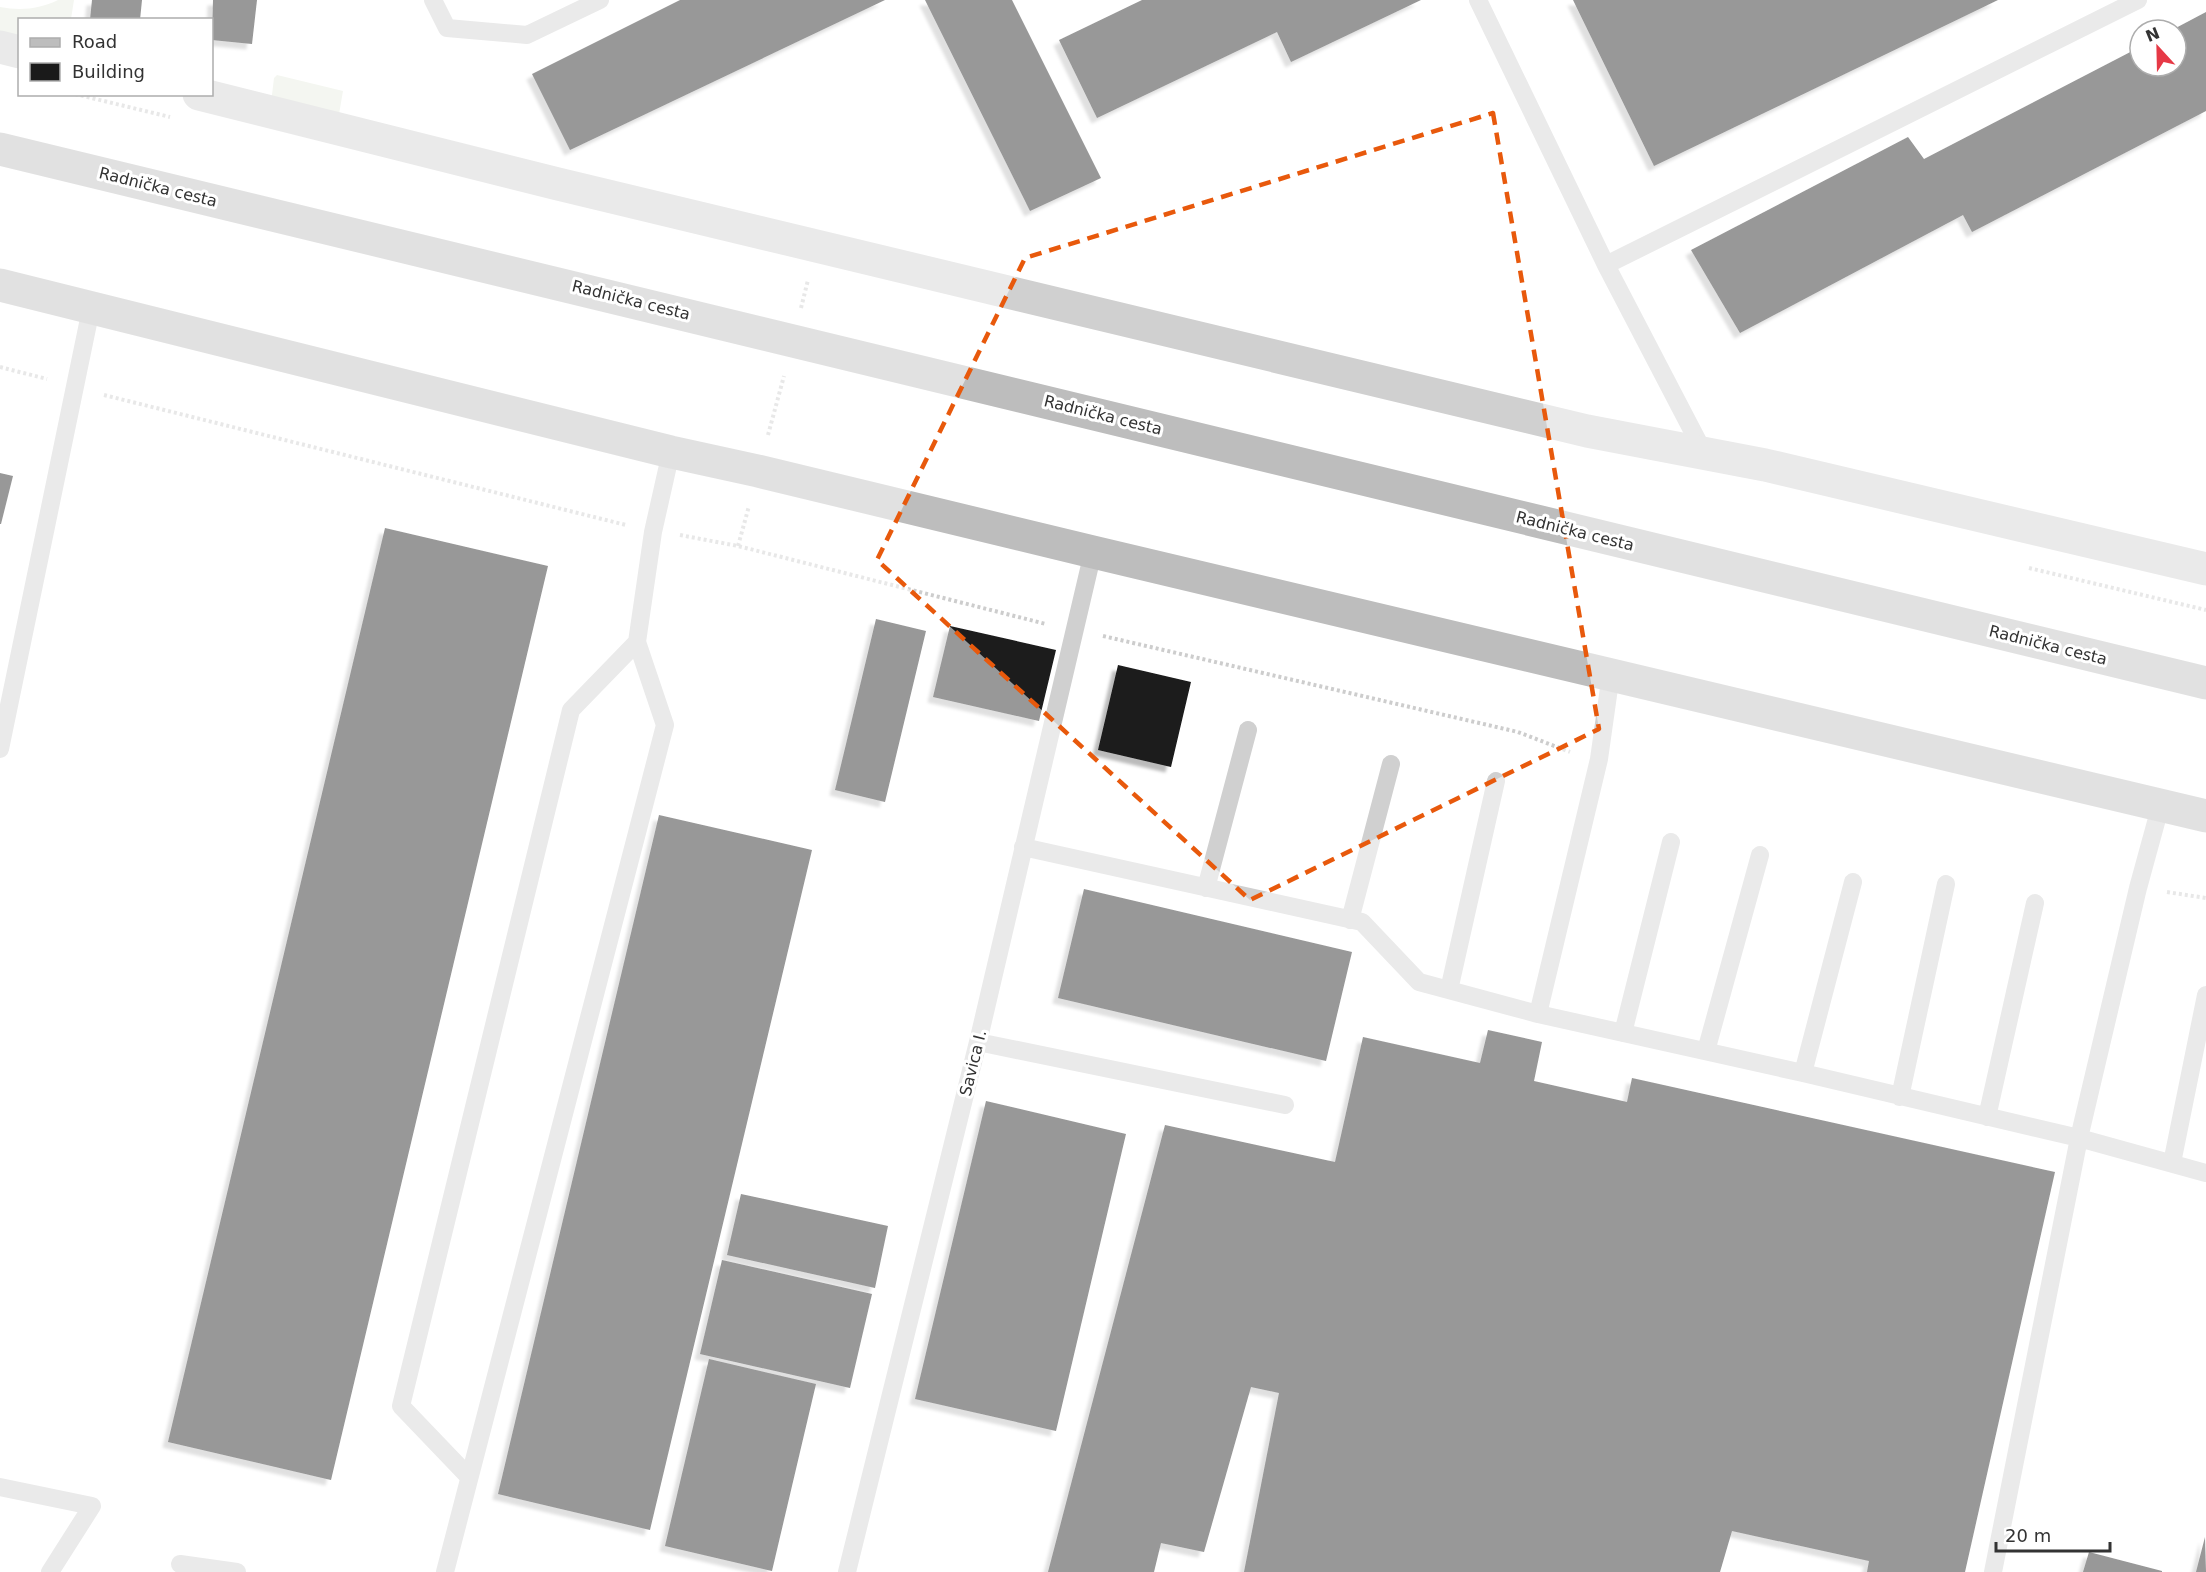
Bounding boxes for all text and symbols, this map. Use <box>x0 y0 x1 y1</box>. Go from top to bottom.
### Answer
legend <box>18 18 213 96</box>
north arrow <box>2128 18 2188 78</box>
text: N <box>2143 23 2162 46</box>
text: Road <box>72 31 117 52</box>
text: Building <box>72 61 145 82</box>
street label: Radnička cesta <box>97 163 219 211</box>
street label: Radnička cesta <box>570 276 692 324</box>
street label: Radnička cesta <box>1042 391 1164 439</box>
street label: Radnička cesta <box>1514 507 1636 555</box>
street label: Radnička cesta <box>1987 621 2109 669</box>
street label: Savica I. <box>956 1028 990 1098</box>
scale bar <box>1996 1515 2110 1553</box>
text: 20 m <box>2005 1525 2051 1546</box>

